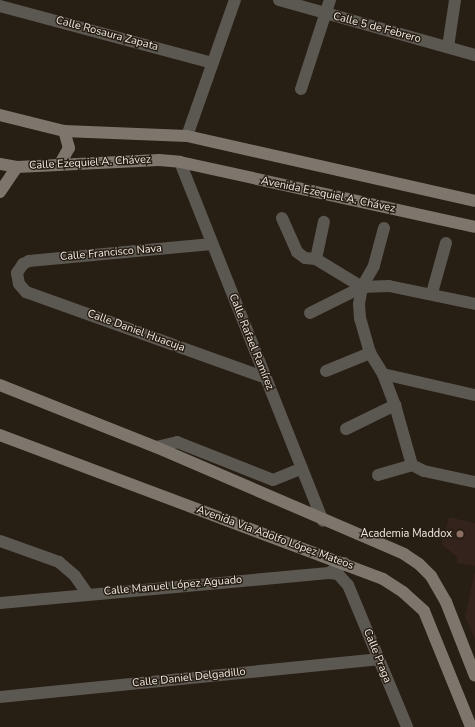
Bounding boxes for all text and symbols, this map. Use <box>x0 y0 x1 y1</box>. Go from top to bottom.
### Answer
street label: Calle 5 de Febrero <box>332 10 422 46</box>
street label: Calle Rosaura Zapata <box>54 14 160 54</box>
street label: Calle Ezequiel A. Chávez <box>29 153 151 173</box>
street label: Avenida Ezequiel A. Chávez <box>260 174 396 216</box>
street label: Calle Francisco Nava <box>60 242 162 264</box>
street label: Calle Rafael Ramírez <box>226 292 276 392</box>
street label: Calle Daniel Huacuja <box>85 307 187 355</box>
street label: Avenida Via Adolfo López Mateos <box>195 503 355 573</box>
place label: Academia Maddox <box>360 527 452 541</box>
marker: Academia Maddox <box>455 529 465 539</box>
street label: Calle Manuel López Aguado <box>103 573 243 599</box>
street label: Calle Praga <box>360 627 394 685</box>
street label: Calle Daniel Delgadillo <box>132 665 246 691</box>

